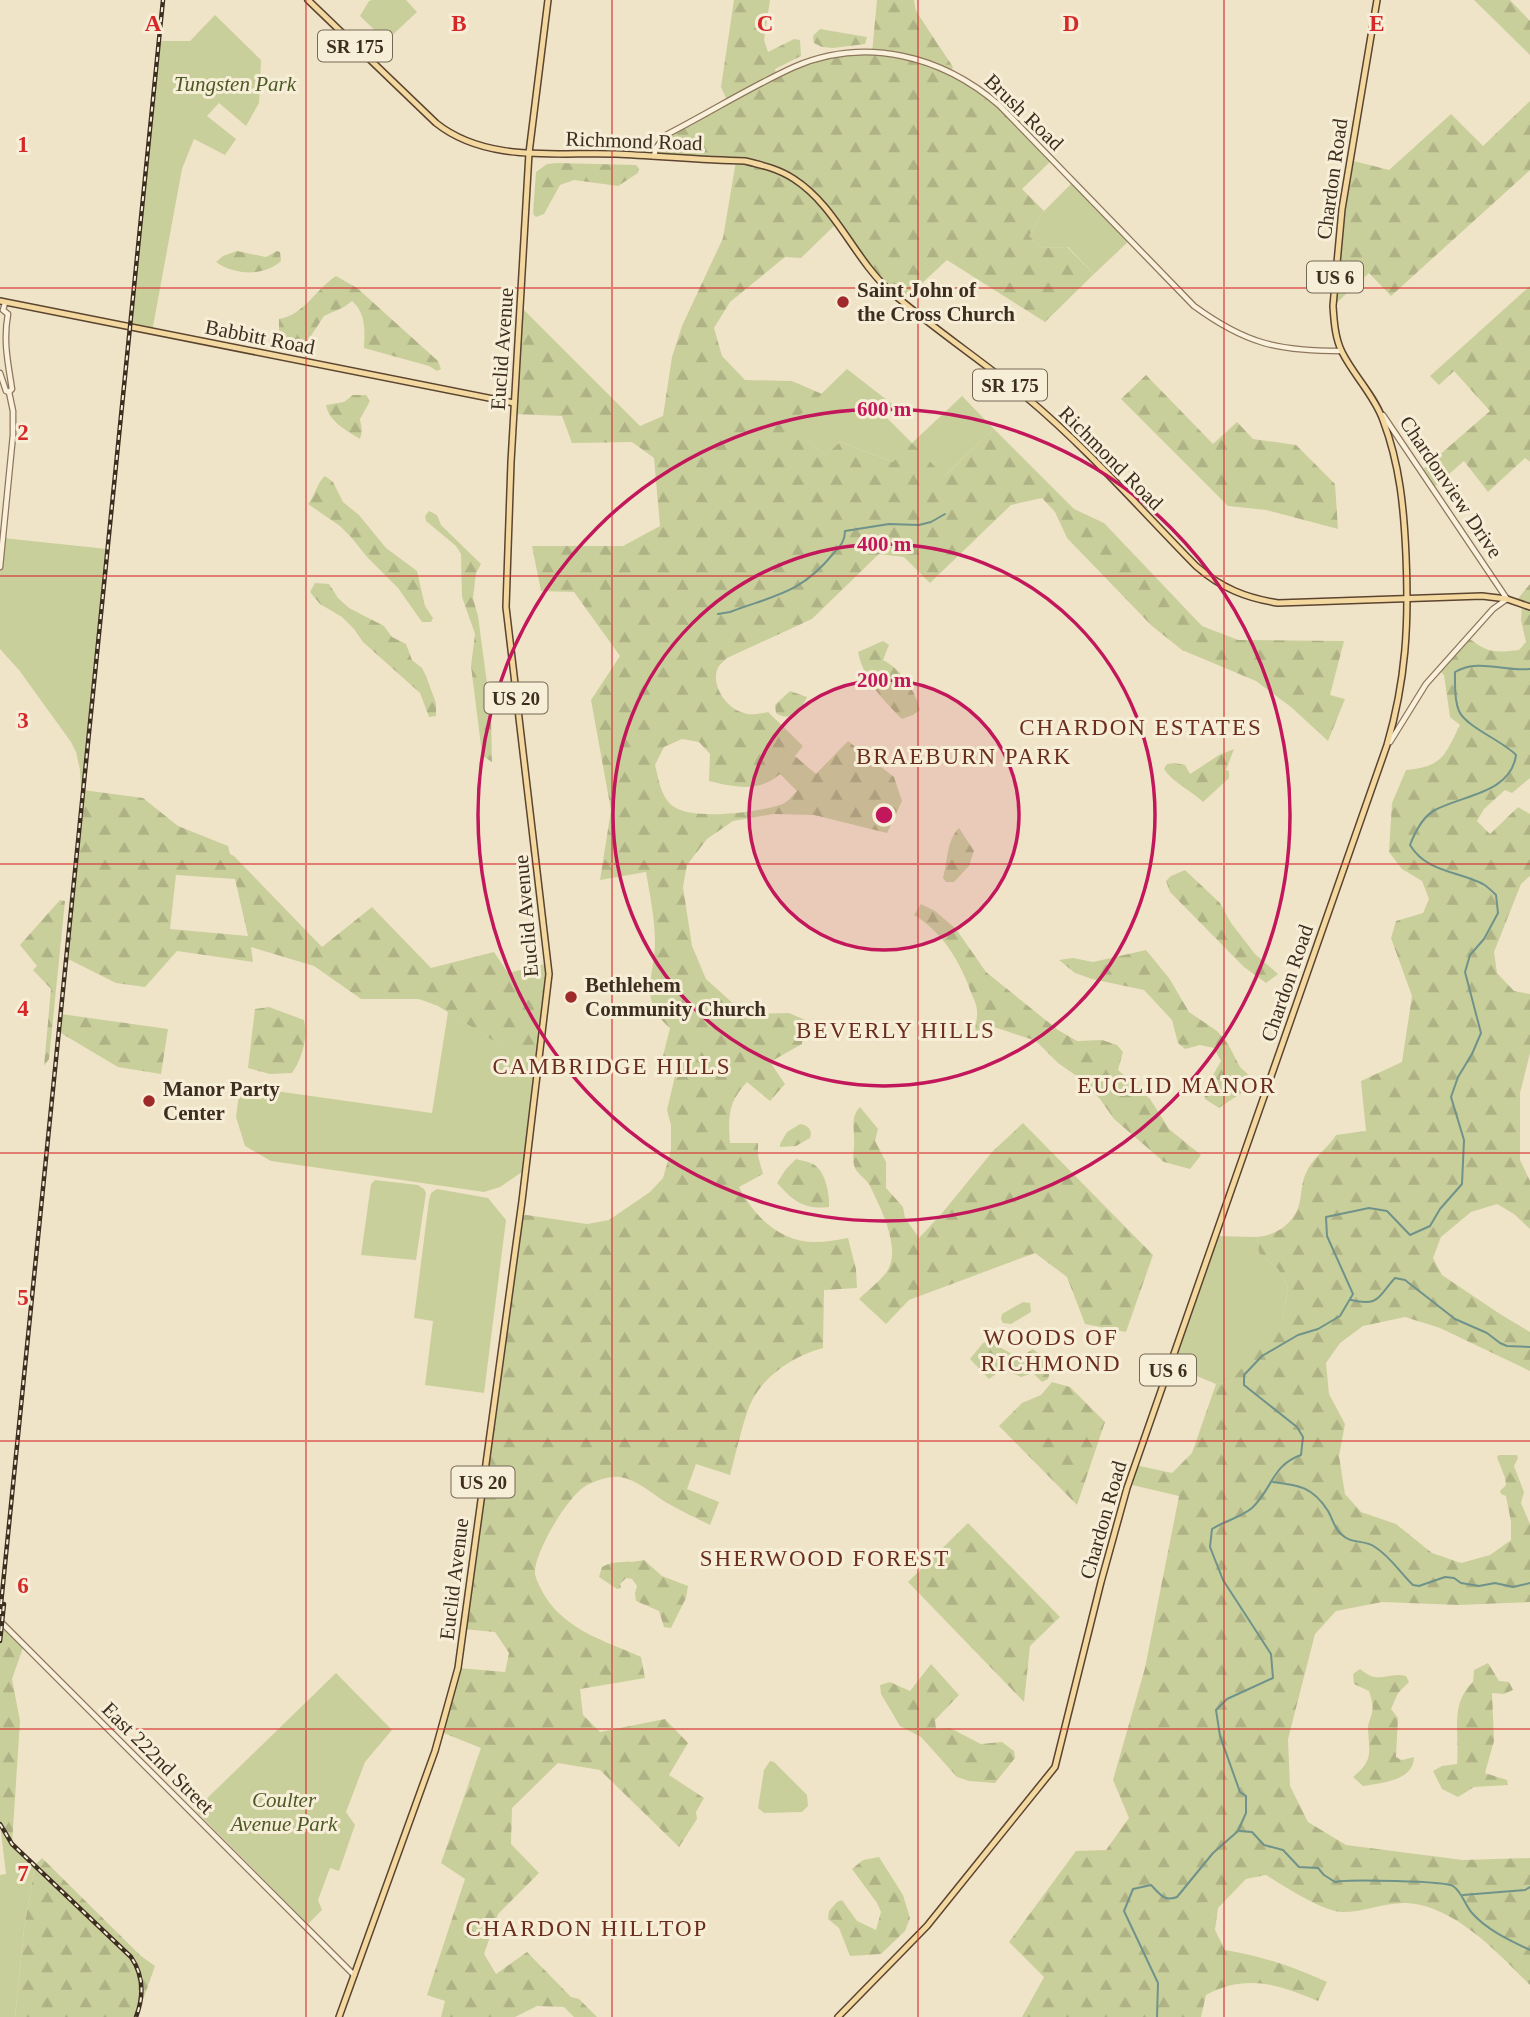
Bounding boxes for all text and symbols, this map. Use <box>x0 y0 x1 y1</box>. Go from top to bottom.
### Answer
text: A <box>145 11 162 36</box>
text: B <box>451 11 467 36</box>
text: C <box>757 11 773 36</box>
text: D <box>1063 11 1079 36</box>
text: E <box>1369 11 1385 36</box>
road number: SR 175 <box>318 30 392 61</box>
street label: Brush Road <box>980 69 1069 156</box>
park label: Tungsten Park <box>174 72 297 96</box>
street label: Chardon Road <box>1312 116 1352 241</box>
street label: Richmond Road <box>565 127 703 155</box>
text: 1 <box>17 132 29 157</box>
road number: US 6 <box>1307 262 1363 292</box>
place label: Saint John of the Cross Church <box>857 278 1015 326</box>
street label: Euclid Avenue <box>486 287 518 411</box>
marker: Saint John of the Cross Church <box>835 294 851 310</box>
street label: Babbitt Road <box>203 315 317 360</box>
road number: SR 175 <box>973 370 1047 400</box>
text: 600 m <box>857 397 912 421</box>
street label: Richmond Road <box>1054 401 1168 515</box>
street label: Chardonview Drive <box>1395 411 1507 563</box>
text: 2 <box>17 420 29 445</box>
text: 400 m <box>857 532 912 556</box>
text: 200 m <box>857 668 912 692</box>
road number: US 20 <box>484 682 548 713</box>
text: 3 <box>17 708 29 733</box>
district label: CHARDON ESTATES <box>1019 715 1263 740</box>
district label: BRAEBURN PARK <box>856 744 1072 769</box>
centre of rings <box>872 803 896 827</box>
street label: Euclid Avenue <box>509 854 543 978</box>
street label: Chardon Road <box>1256 921 1318 1045</box>
place label: Bethlehem Community Church <box>585 973 766 1021</box>
marker: Bethlehem Community Church <box>563 989 579 1005</box>
text: 4 <box>17 996 29 1021</box>
district label: BEVERLY HILLS <box>796 1018 996 1043</box>
district label: CAMBRIDGE HILLS <box>493 1054 731 1079</box>
district label: EUCLID MANOR <box>1077 1073 1277 1098</box>
place label: Manor Party Center <box>163 1077 280 1125</box>
marker: Manor Party Center <box>141 1093 157 1109</box>
text: 5 <box>17 1285 29 1310</box>
district label: WOODS OF RICHMOND <box>980 1325 1122 1376</box>
road number: US 6 <box>1140 1354 1196 1386</box>
street label: Chardon Road <box>1075 1458 1131 1582</box>
road number: US 20 <box>452 1466 514 1498</box>
street label: Euclid Avenue <box>435 1517 473 1641</box>
district label: SHERWOOD FOREST <box>700 1546 950 1571</box>
text: 6 <box>17 1573 29 1598</box>
street label: East 222nd Street <box>97 1697 219 1819</box>
park label: Coulter Avenue Park <box>229 1788 338 1836</box>
text: 7 <box>17 1861 29 1886</box>
district label: CHARDON HILLTOP <box>466 1916 708 1941</box>

